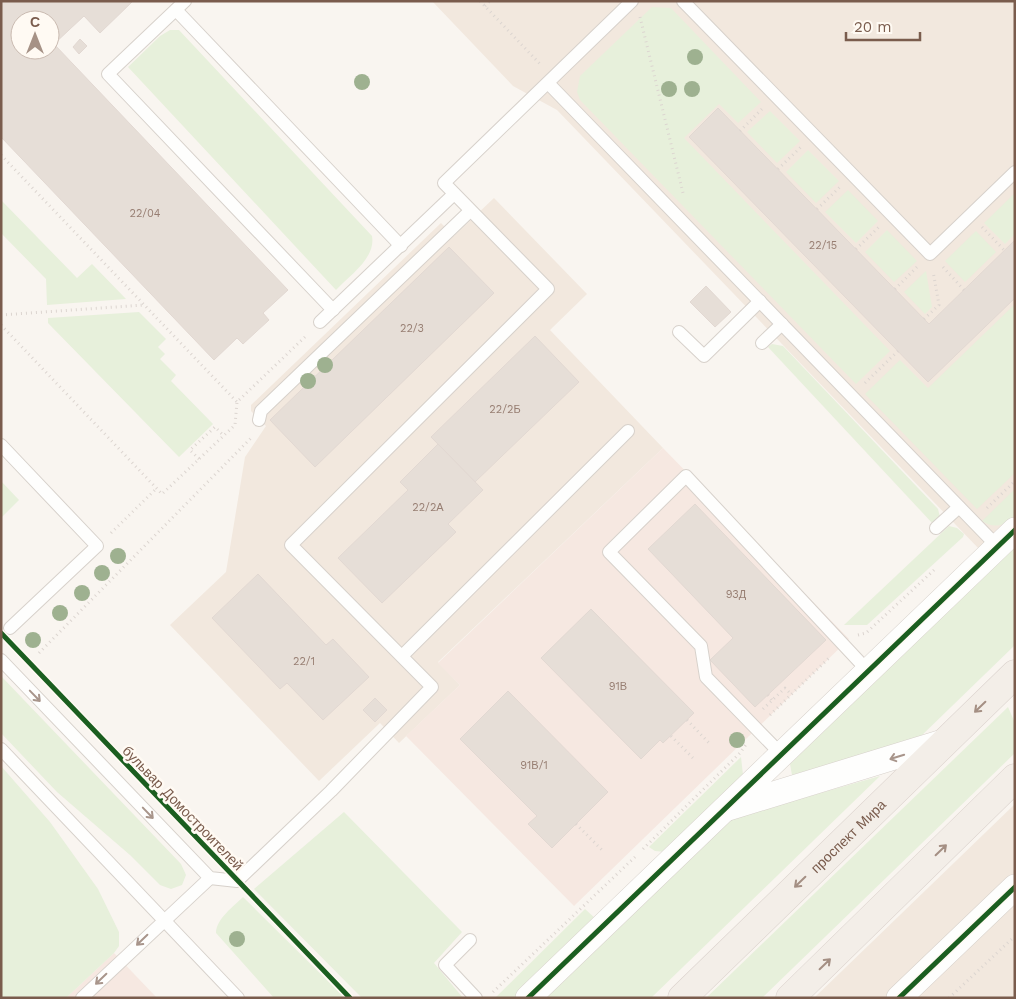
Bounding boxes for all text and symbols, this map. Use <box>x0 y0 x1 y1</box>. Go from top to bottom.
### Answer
north arrow <box>10 10 60 60</box>
scale bar <box>846 10 920 42</box>
text: С <box>30 14 40 30</box>
text: 20 m <box>854 18 892 36</box>
house number: 22/04 <box>129 207 161 220</box>
house number: 22/15 <box>809 239 837 252</box>
house number: 22/3 <box>400 322 424 335</box>
house number: 22/2Б <box>489 403 521 416</box>
house number: 22/2А <box>412 501 444 514</box>
house number: 93Д <box>726 588 747 601</box>
house number: 22/1 <box>293 655 315 668</box>
house number: 91В <box>609 680 627 693</box>
one-way arrow <box>29 689 41 702</box>
one-way arrow <box>974 701 986 713</box>
street label: бульвар Домостроителей <box>119 743 247 873</box>
one-way arrow <box>889 752 905 762</box>
house number: 91В/1 <box>520 759 548 772</box>
street label: проспект Мира <box>808 796 889 876</box>
one-way arrow <box>141 806 153 818</box>
one-way arrow <box>935 844 947 856</box>
one-way arrow <box>794 876 807 888</box>
one-way arrow <box>136 934 149 946</box>
one-way arrow <box>819 958 831 970</box>
one-way arrow <box>95 973 108 985</box>

